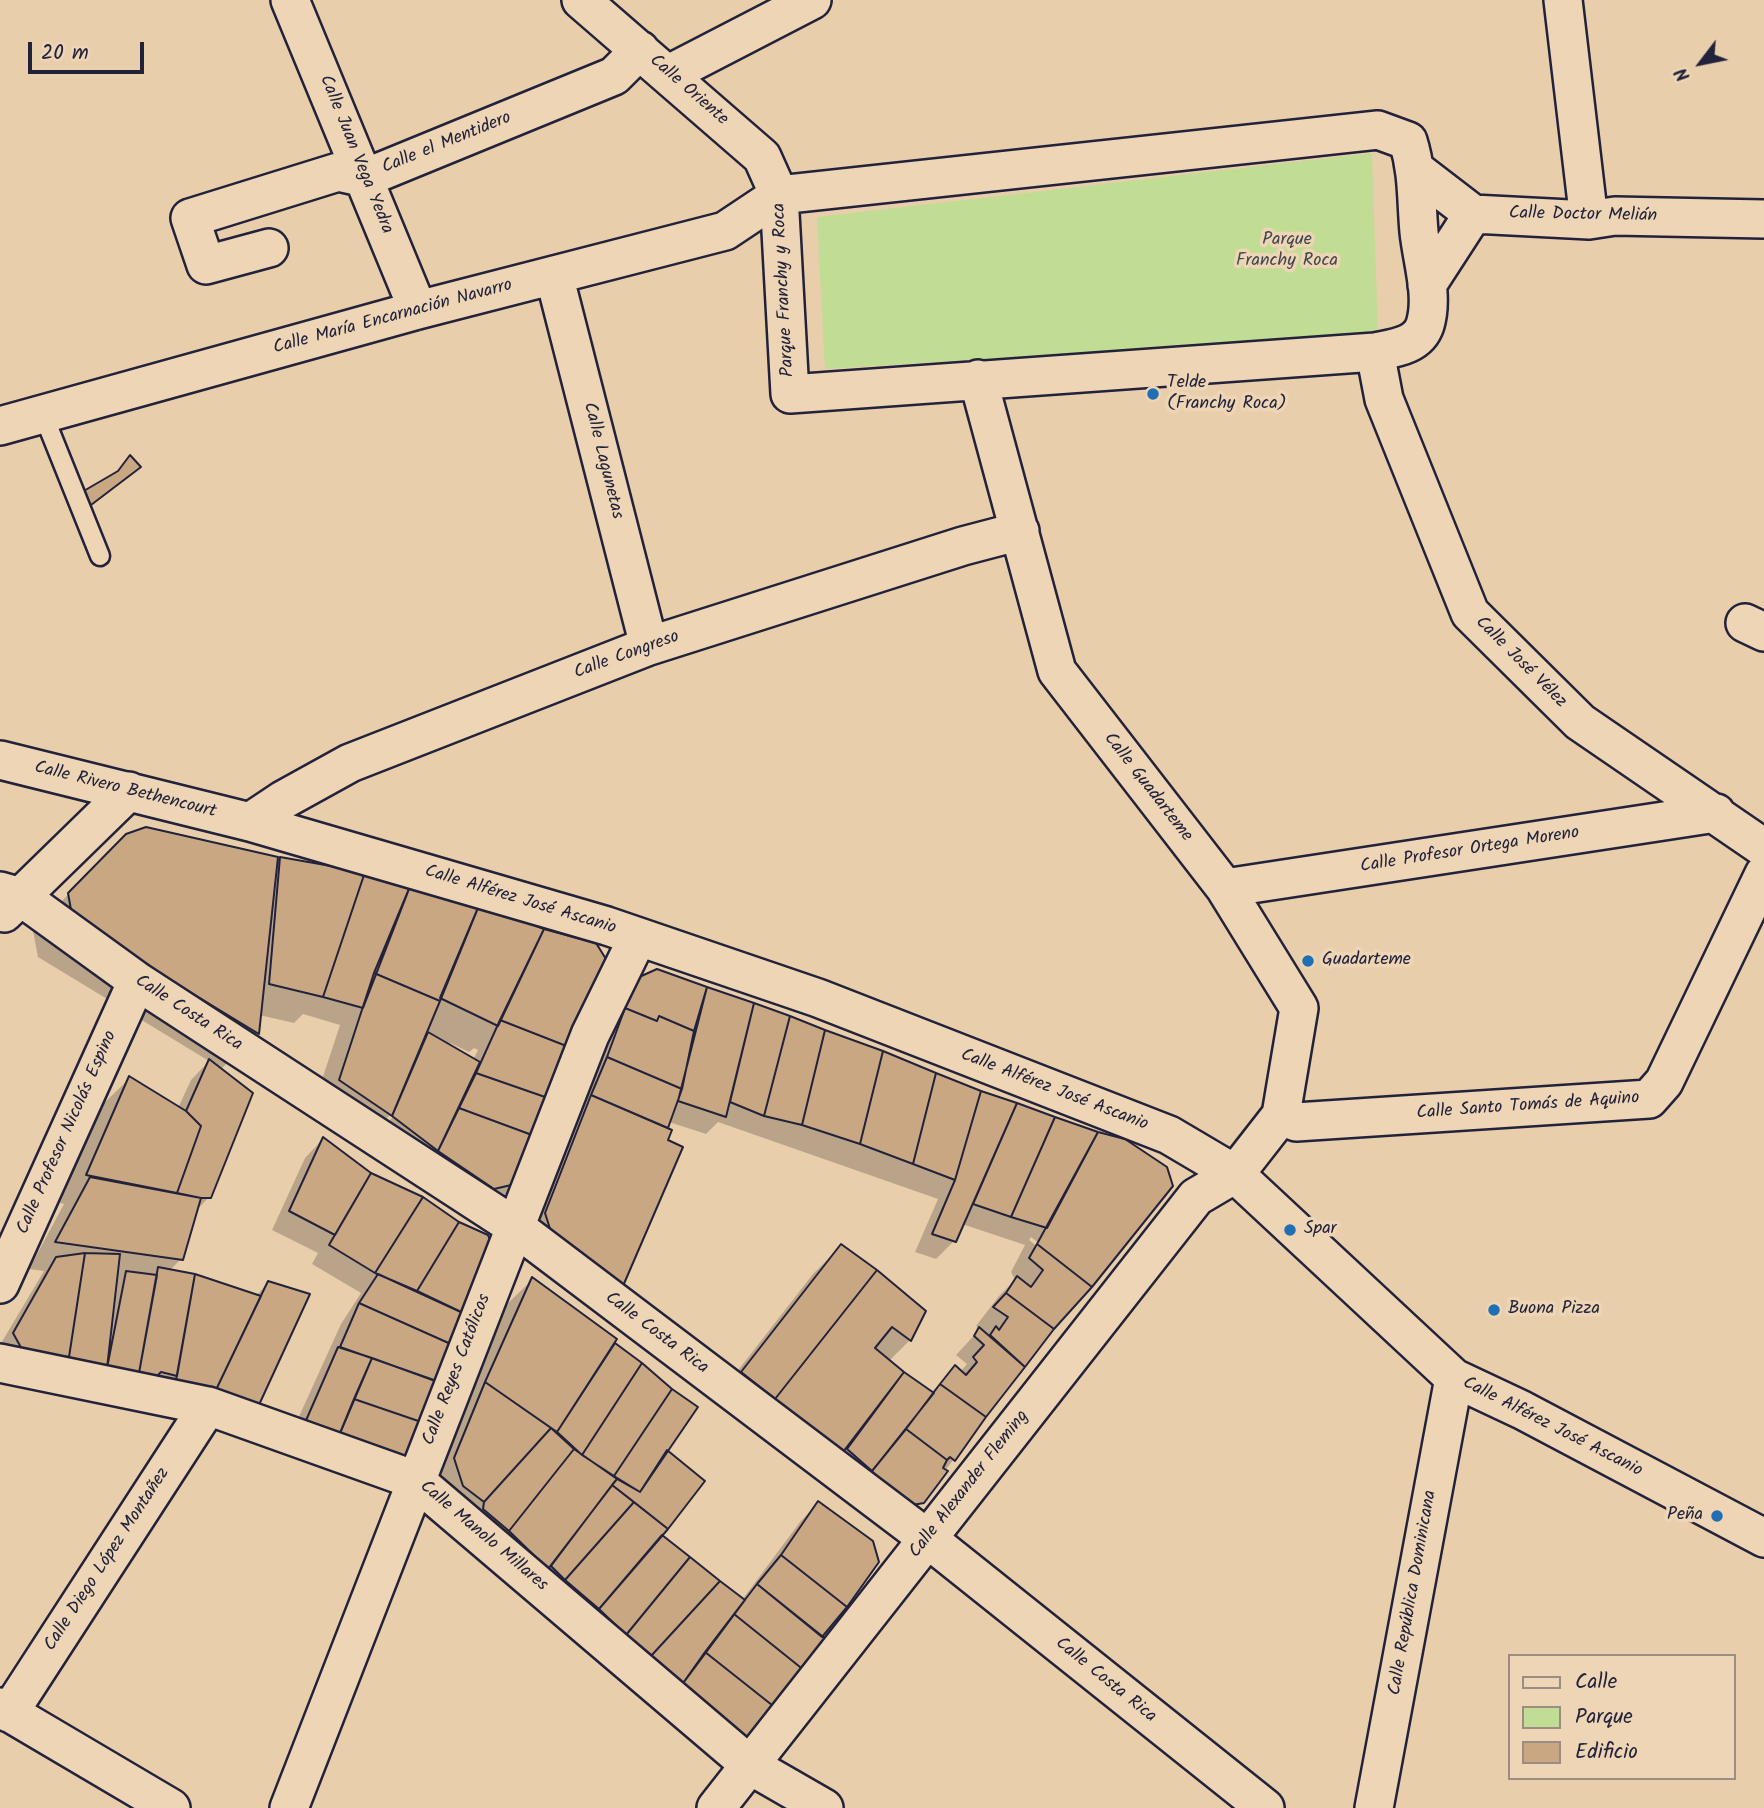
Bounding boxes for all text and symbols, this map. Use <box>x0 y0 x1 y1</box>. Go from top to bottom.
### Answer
scale bar <box>32 28 147 72</box>
north arrow <box>1666 28 1736 98</box>
text: 20 m <box>41 37 89 70</box>
street label: Calle Oriente <box>644 51 732 131</box>
text: N <box>1667 61 1699 87</box>
street label: Calle Juan Vega Yedra <box>313 72 397 238</box>
street label: Calle el Mentidero <box>379 108 515 180</box>
street label: Parque Franchy y Roca <box>770 202 800 378</box>
street label: Calle Doctor Melián <box>1509 204 1657 228</box>
park label: Parque Franchy Roca <box>1236 230 1338 272</box>
street label: Calle María Encarnación Navarro <box>271 276 515 360</box>
place label: Telde (Franchy Roca) <box>1167 373 1287 416</box>
marker: Telde (Franchy Roca) <box>1145 386 1161 402</box>
street label: Calle Lagunetas <box>577 400 627 522</box>
street label: Calle José Vélez <box>1470 613 1570 713</box>
street label: Calle Congreso <box>571 627 683 685</box>
street label: Calle Guadarteme <box>1098 729 1196 847</box>
street label: Calle Rivero Bethencourt <box>32 758 218 824</box>
street label: Calle Profesor Ortega Moreno <box>1359 823 1581 879</box>
street label: Calle Alférez José Ascanio <box>422 862 618 940</box>
place label: Guadarteme <box>1322 950 1411 972</box>
marker: Guadarteme <box>1300 953 1316 969</box>
street label: Calle Costa Rica <box>130 971 246 1057</box>
street label: Calle Profesor Nicolás Espino <box>13 1028 123 1238</box>
street label: Calle Alférez José Ascanio <box>957 1045 1151 1137</box>
street label: Calle Santo Tomás de Aquino <box>1416 1088 1640 1126</box>
place label: Spar <box>1304 1219 1337 1241</box>
marker: Spar <box>1282 1222 1298 1238</box>
street label: Calle Costa Rica <box>600 1288 712 1380</box>
street label: Calle Reyes Católicos <box>419 1291 497 1449</box>
place label: Buona Pizza <box>1508 1299 1600 1321</box>
marker: Buona Pizza <box>1486 1302 1502 1318</box>
street label: Calle Alférez José Ascanio <box>1458 1373 1646 1483</box>
street label: Calle Alexander Fleming <box>906 1407 1034 1563</box>
street label: Calle Diego López Montañez <box>41 1464 175 1656</box>
street label: Calle Manolo Millares <box>414 1477 552 1597</box>
street label: Calle República Dominicana <box>1385 1489 1443 1697</box>
place label: Peña <box>1667 1505 1703 1527</box>
marker: Peña <box>1709 1508 1725 1524</box>
street label: Calle Costa Rica <box>1050 1634 1160 1728</box>
legend <box>1508 1654 1736 1780</box>
text: Calle <box>1575 1666 1617 1699</box>
text: Parque <box>1575 1701 1633 1734</box>
text: Edificio <box>1575 1736 1638 1769</box>

